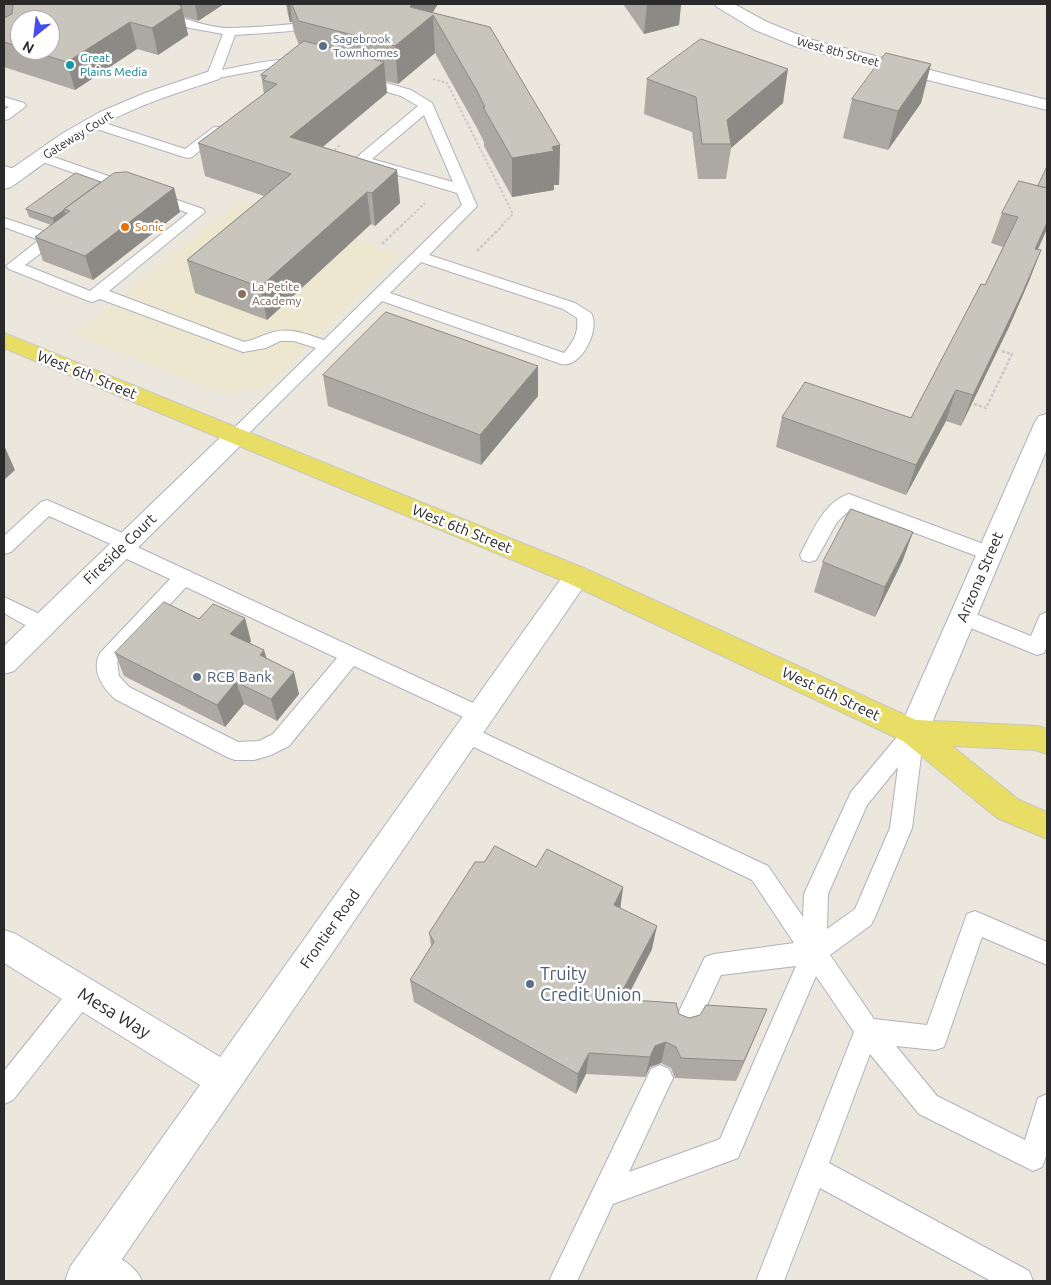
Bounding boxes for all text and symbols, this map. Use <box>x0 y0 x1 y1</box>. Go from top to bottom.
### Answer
north arrow <box>10 10 60 60</box>
place label: Sagebrook Townhomes <box>333 32 398 60</box>
street label: West 8th Street <box>795 34 881 70</box>
text: N <box>20 38 37 57</box>
marker: Sagebrook Townhomes <box>317 40 329 52</box>
place label: Great Plains Media <box>80 51 147 79</box>
marker: Great Plains Media <box>64 59 76 71</box>
street label: Gateway Court <box>40 108 116 162</box>
place label: Sonic <box>135 220 164 234</box>
marker: Sonic <box>119 221 131 233</box>
place label: La Petite Academy <box>252 280 301 308</box>
marker: La Petite Academy <box>236 288 248 300</box>
street label: West 6th Street <box>34 347 140 403</box>
street label: West 6th Street <box>409 501 515 557</box>
street label: Fireside Court <box>80 510 160 588</box>
street label: Arizona Street <box>953 529 1007 625</box>
street label: West 6th Street <box>779 663 883 725</box>
place label: RCB Bank <box>207 668 272 686</box>
marker: RCB Bank <box>191 671 203 683</box>
street label: Frontier Road <box>296 886 364 972</box>
place label: Truity Credit Union <box>540 963 642 1006</box>
marker: Truity Credit Union <box>524 978 536 990</box>
street label: Mesa Way <box>74 983 154 1043</box>

